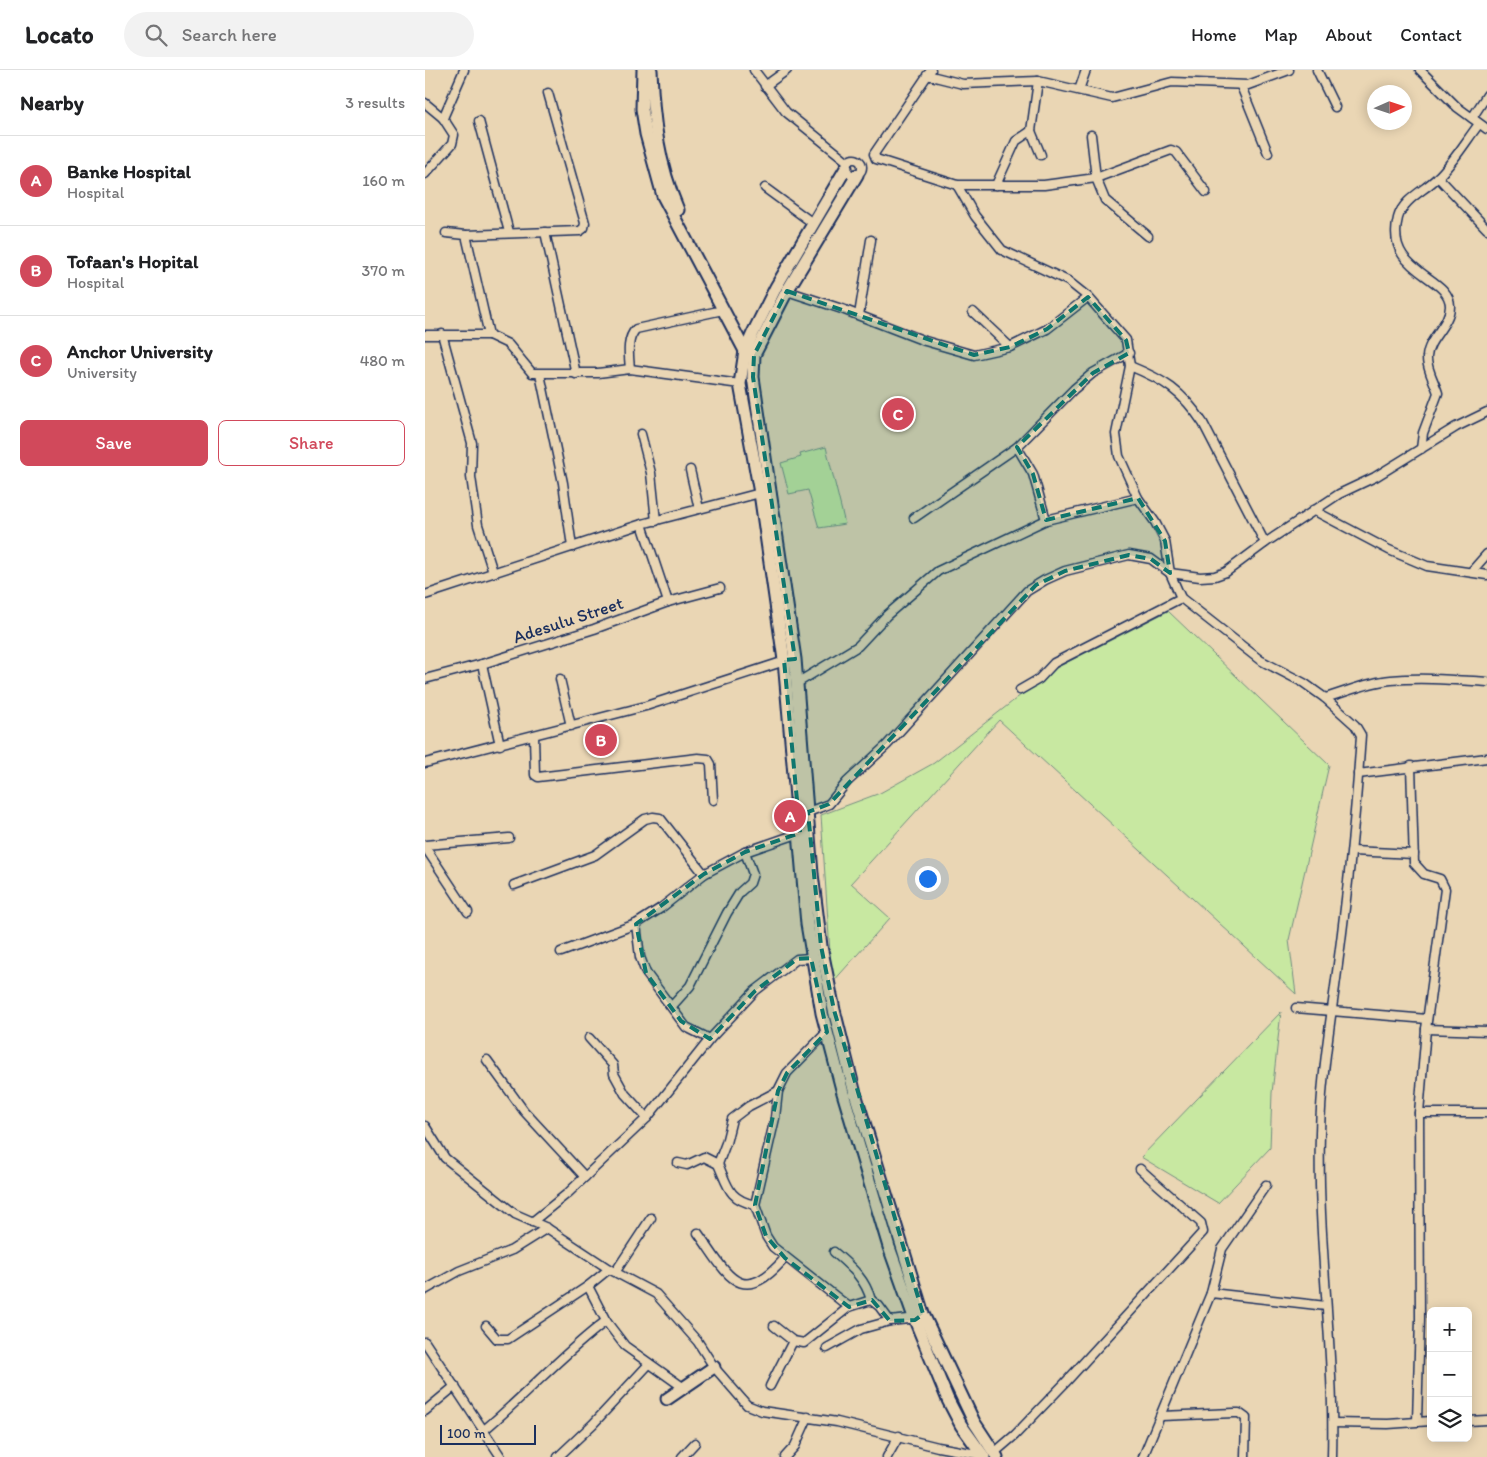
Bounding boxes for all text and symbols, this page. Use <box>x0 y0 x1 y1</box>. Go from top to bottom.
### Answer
search box <box>124 12 474 57</box>
text: Locato <box>25 20 94 49</box>
icon: search <box>142 21 170 49</box>
text: Search here <box>182 23 277 46</box>
text: Home <box>1191 24 1237 46</box>
text: Map <box>1265 24 1298 46</box>
text: About <box>1326 24 1372 46</box>
text: Contact <box>1400 24 1462 46</box>
north arrow <box>1367 85 1412 130</box>
text: Nearby <box>20 90 84 115</box>
text: 3 results <box>345 93 405 112</box>
text: Banke Hospital <box>67 160 191 183</box>
text: A <box>31 171 41 190</box>
text: 160 m <box>362 171 405 190</box>
text: Hospital <box>67 183 124 202</box>
text: Tofaan's Hopital <box>67 250 198 273</box>
text: B <box>31 261 41 280</box>
text: 370 m <box>361 261 405 280</box>
text: Hospital <box>67 273 124 292</box>
text: Anchor University <box>67 340 213 363</box>
text: C <box>31 351 41 370</box>
text: 480 m <box>360 351 405 370</box>
text: University <box>67 363 137 382</box>
pin: C <box>882 395 914 433</box>
button: Save <box>20 420 208 466</box>
button: Share <box>218 420 405 466</box>
street label: Adesulu Street <box>510 592 626 648</box>
pin: B <box>585 721 617 759</box>
pin: A <box>774 797 806 835</box>
your location <box>915 866 941 892</box>
map controls <box>1427 1307 1472 1442</box>
button: + <box>1427 1307 1472 1352</box>
button: − <box>1427 1352 1472 1397</box>
button: layers <box>1427 1397 1472 1442</box>
scale bar <box>440 1422 536 1445</box>
text: 100 m <box>447 1425 486 1442</box>

